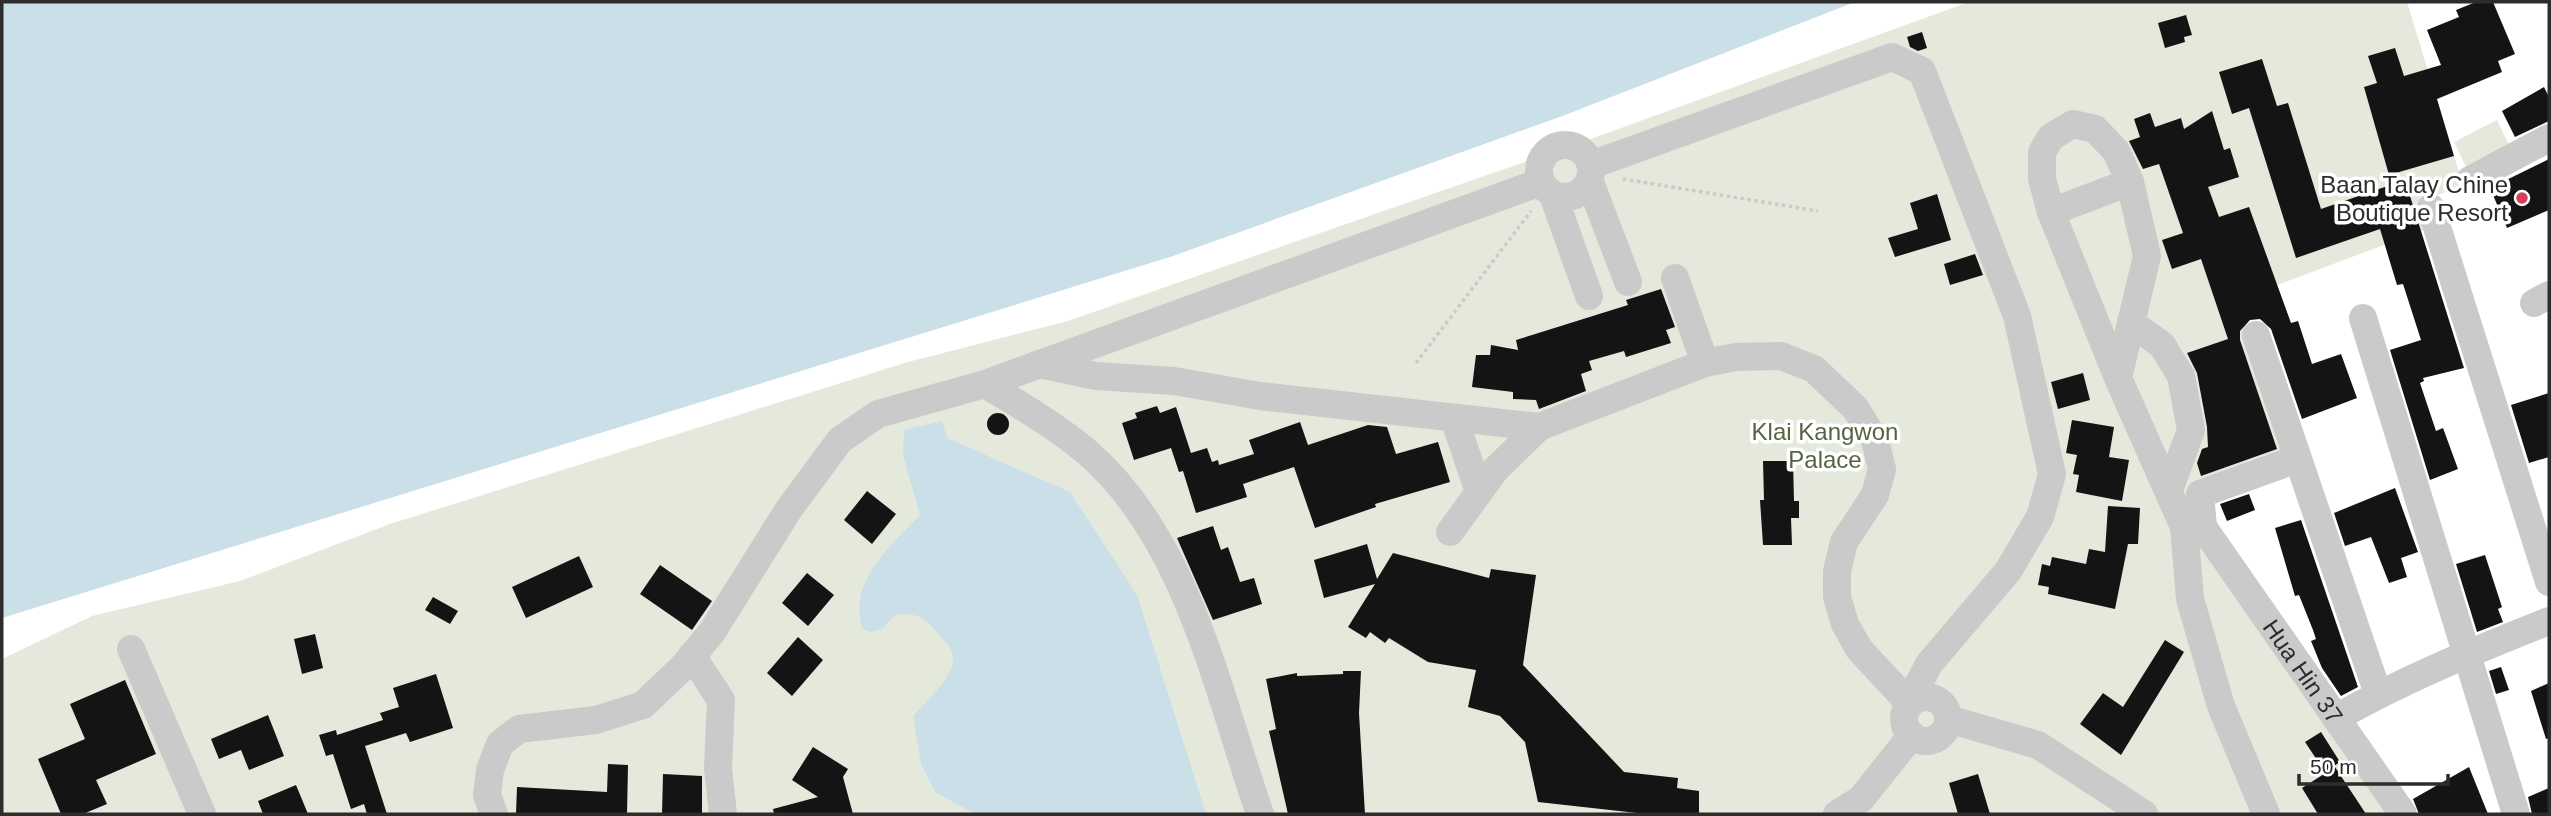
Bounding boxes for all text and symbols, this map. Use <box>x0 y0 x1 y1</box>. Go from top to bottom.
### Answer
place label: Baan Talay Chine Boutique Resort <box>2320 171 2508 226</box>
marker: Baan Talay Chine Boutique Resort <box>2514 190 2530 206</box>
park label: Klai Kangwon Palace <box>1752 418 1898 473</box>
street label: Hua Hin 37 <box>2258 614 2349 728</box>
scale bar <box>2299 742 2448 786</box>
text: 50 m <box>2310 755 2357 778</box>

